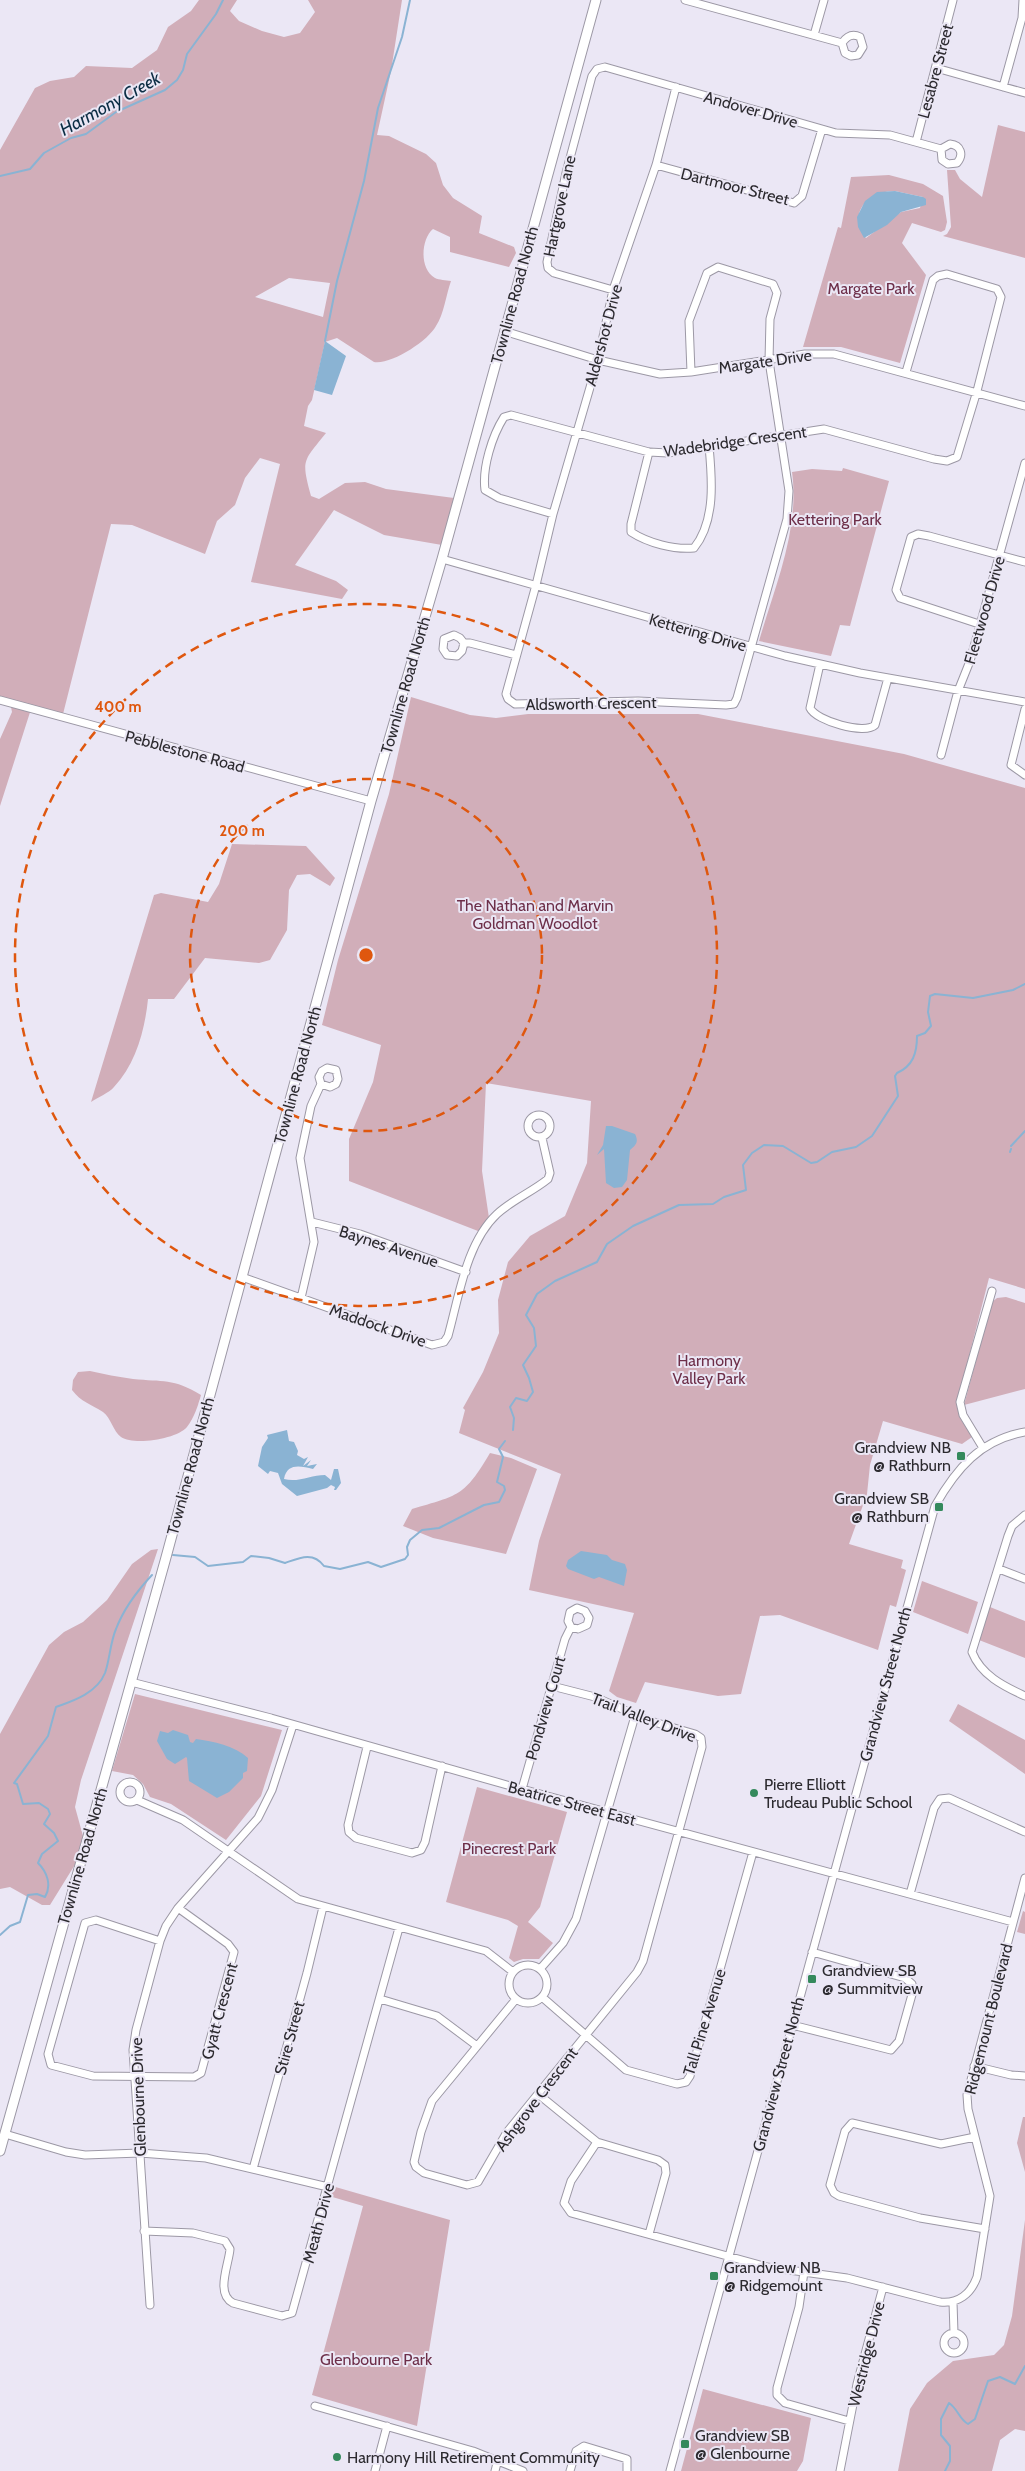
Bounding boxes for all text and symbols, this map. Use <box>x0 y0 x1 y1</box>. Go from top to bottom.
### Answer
street label: Lesabre Street <box>914 21 957 120</box>
water label: Harmony Creek <box>56 67 165 141</box>
street label: Andover Drive <box>702 87 800 132</box>
street label: Hartgrove Lane <box>539 154 579 258</box>
street label: Dartmoor Street <box>679 164 792 209</box>
street label: Townline Road North <box>487 224 542 366</box>
park label: Margate Park <box>828 279 915 298</box>
street label: Aldershot Drive <box>581 282 626 388</box>
street label: Margate Drive <box>717 346 813 377</box>
street label: Wadebridge Crescent <box>662 422 808 461</box>
park label: Kettering Park <box>788 510 883 529</box>
street label: Fleetwood Drive <box>960 554 1009 666</box>
street label: Kettering Drive <box>647 610 749 655</box>
street label: Townline Road North <box>377 614 434 756</box>
street label: Aldsworth Crescent <box>525 693 657 714</box>
text: 400 m <box>95 698 141 716</box>
street label: Pebblestone Road <box>123 726 247 777</box>
text: 200 m <box>219 822 265 840</box>
park label: The Nathan and Marvin Goldman Woodlot <box>457 896 613 933</box>
centre of rings <box>357 946 375 964</box>
street label: Townline Road North <box>270 1004 325 1146</box>
street label: Baynes Avenue <box>337 1222 441 1271</box>
street label: Maddock Drive <box>327 1300 429 1351</box>
park label: Harmony Valley Park <box>673 1351 746 1388</box>
street label: Townline Road North <box>163 1395 218 1537</box>
place label: Grandview NB @ Rathburn <box>854 1438 951 1475</box>
marker: Grandview NB @ Rathburn <box>955 1450 967 1462</box>
place label: Grandview SB @ Rathburn <box>834 1489 929 1526</box>
marker: Grandview SB @ Rathburn <box>933 1501 945 1513</box>
street label: Grandview Street North <box>856 1605 915 1764</box>
street label: Pondview Court <box>522 1653 570 1762</box>
street label: Trail Valley Drive <box>589 1689 699 1746</box>
place label: Pierre Elliott Trudeau Public School <box>764 1775 913 1812</box>
street label: Beatrice Street East <box>506 1777 638 1830</box>
street label: Townline Road North <box>54 1785 111 1927</box>
marker: Pierre Elliott Trudeau Public School <box>748 1787 760 1799</box>
park label: Pinecrest Park <box>462 1839 557 1858</box>
street label: Ridgemount Boulevard <box>961 1942 1016 2096</box>
street label: Gyatt Crescent <box>197 1960 242 2062</box>
place label: Grandview SB @ Summitview <box>822 1961 923 1998</box>
street label: Tall Pine Avenue <box>679 1967 730 2078</box>
marker: Grandview SB @ Summitview <box>806 1973 818 1985</box>
street label: Grandview Street North <box>749 1995 808 2154</box>
street label: Stire Street <box>271 1999 309 2077</box>
street label: Glenbourne Drive <box>127 2037 150 2157</box>
street label: Ashgrove Crescent <box>491 2043 582 2155</box>
street label: Meath Drive <box>299 2181 338 2265</box>
place label: Grandview NB @ Ridgemount <box>724 2258 823 2295</box>
marker: Grandview NB @ Ridgemount <box>708 2270 720 2282</box>
street label: Westridge Drive <box>844 2300 889 2409</box>
park label: Glenbourne Park <box>320 2350 433 2369</box>
place label: Grandview SB @ Glenbourne <box>695 2426 790 2463</box>
marker: Grandview SB @ Glenbourne <box>679 2438 691 2450</box>
place label: Harmony Hill Retirement Community <box>347 2448 600 2467</box>
marker: Harmony Hill Retirement Community <box>331 2451 343 2463</box>

